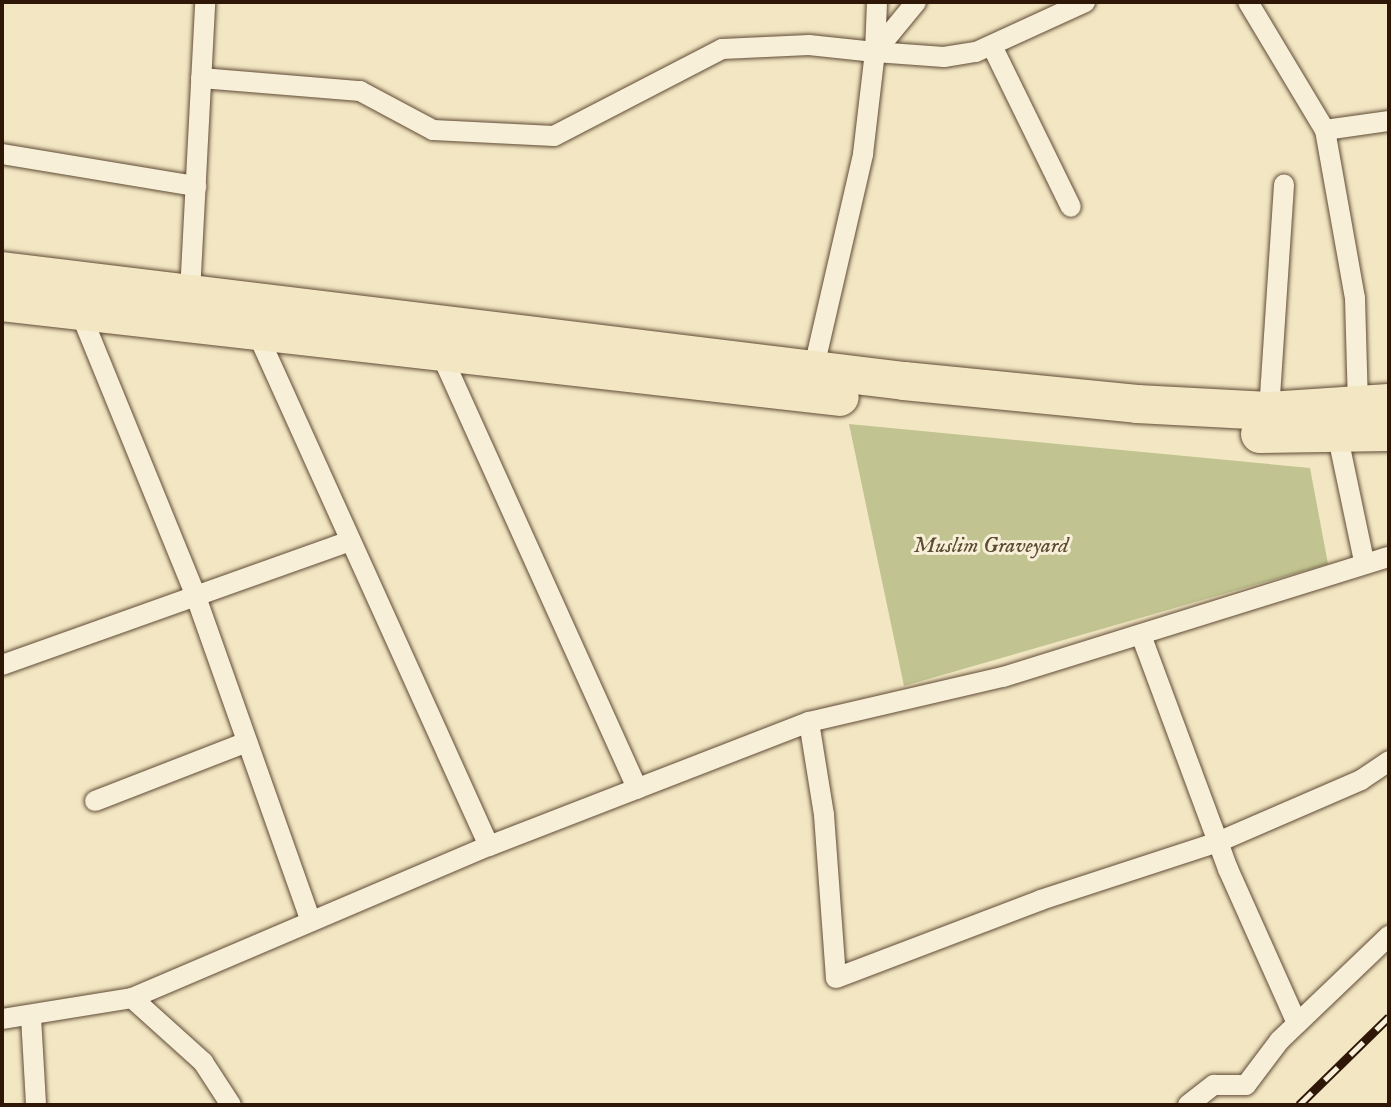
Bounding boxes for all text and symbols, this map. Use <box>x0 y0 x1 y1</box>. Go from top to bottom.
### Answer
park label: Muslim Graveyard <box>913 534 1069 560</box>

